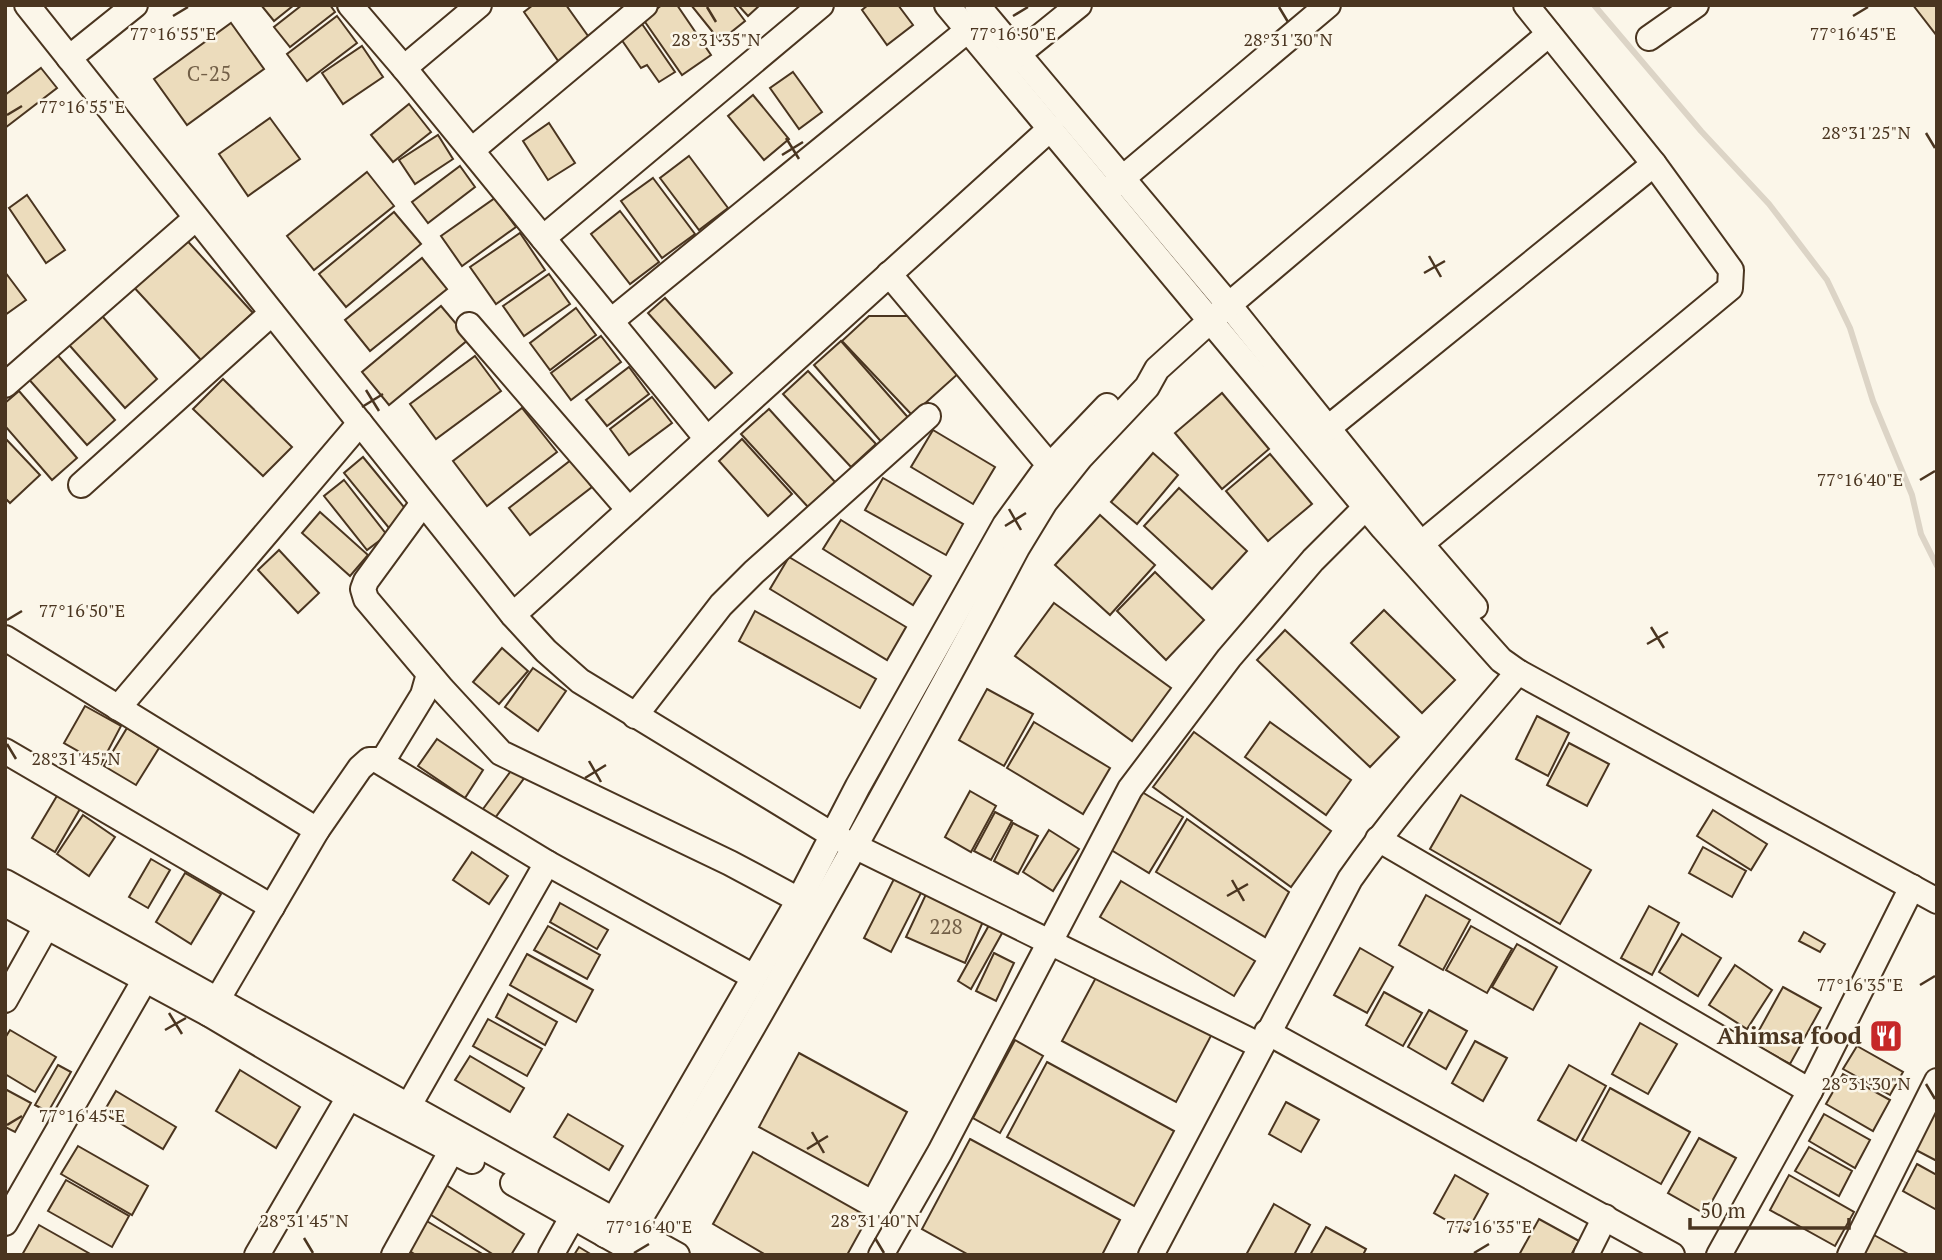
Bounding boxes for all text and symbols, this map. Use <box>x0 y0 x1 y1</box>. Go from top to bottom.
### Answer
text: 77°16'55"E <box>130 21 216 45</box>
text: 77°16'50"E <box>970 21 1056 45</box>
text: 77°16'45"E <box>1810 21 1896 45</box>
text: 28°31'35"N <box>671 27 761 51</box>
text: 28°31'30"N <box>1243 27 1333 51</box>
house number: C-25 <box>187 59 231 87</box>
text: 77°16'55"E <box>39 94 125 118</box>
text: 28°31'25"N <box>1821 120 1911 144</box>
text: 77°16'40"E <box>1817 467 1903 491</box>
text: 77°16'50"E <box>39 598 125 622</box>
text: 28°31'45"N <box>31 746 121 770</box>
house number: 228 <box>929 912 963 940</box>
text: 77°16'35"E <box>1817 972 1903 996</box>
restaurant icon: Ahimsa food <box>1867 1017 1905 1055</box>
place label: Ahimsa food <box>1717 1019 1863 1051</box>
text: 28°31'30"N <box>1821 1071 1911 1095</box>
text: 77°16'45"E <box>39 1103 125 1127</box>
scale bar <box>1690 1186 1849 1230</box>
text: 50 m <box>1700 1196 1746 1224</box>
text: 28°31'45"N <box>259 1208 349 1232</box>
text: 28°31'40"N <box>830 1208 920 1232</box>
text: 77°16'40"E <box>606 1214 692 1238</box>
text: 77°16'35"E <box>1446 1214 1532 1238</box>

